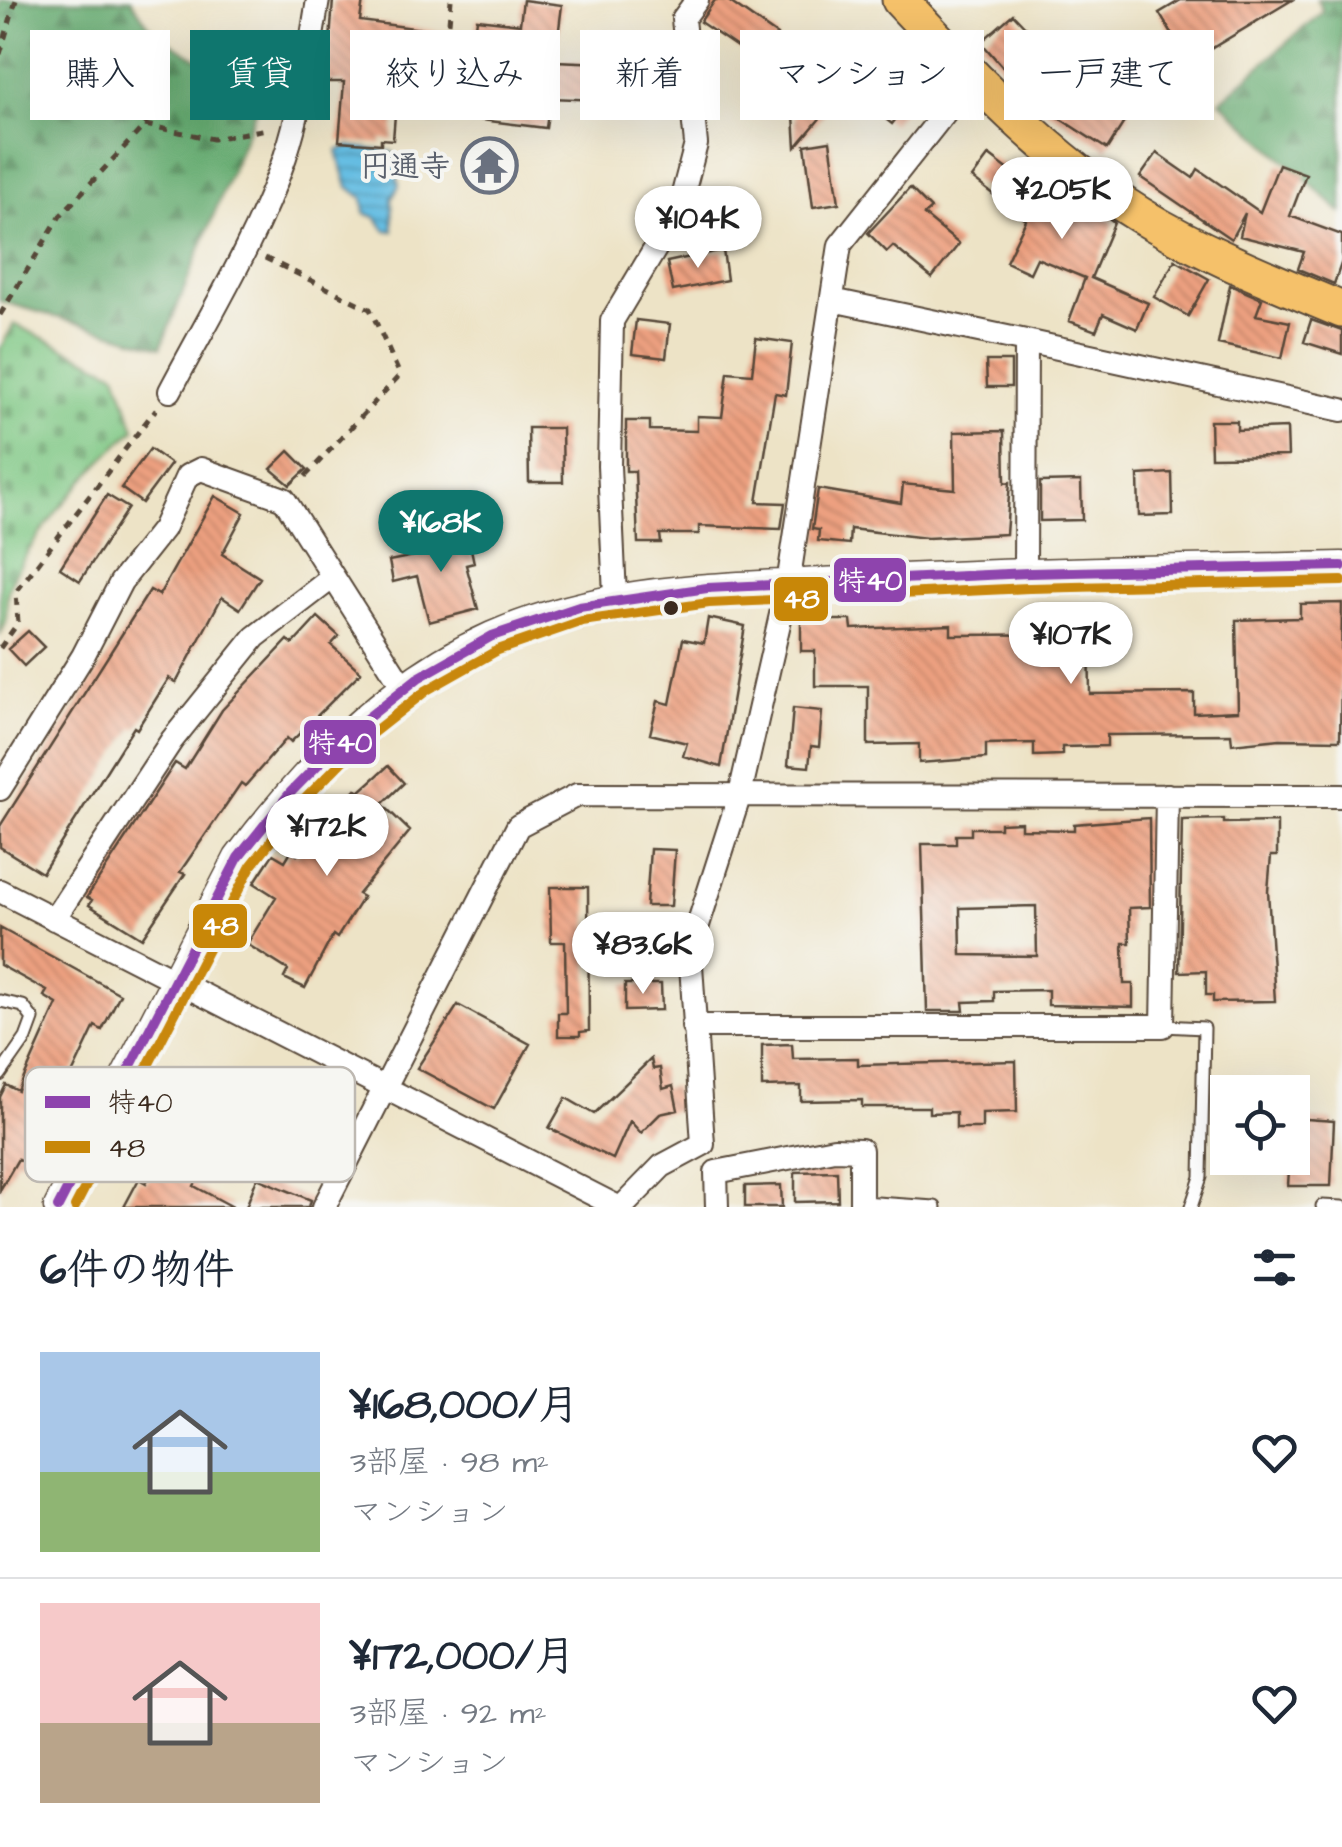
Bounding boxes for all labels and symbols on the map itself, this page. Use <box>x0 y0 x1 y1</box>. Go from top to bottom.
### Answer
temple icon: 円通寺 <box>459 136 519 196</box>
place label: 円通寺 <box>360 146 450 188</box>
pin: ¥205K <box>992 157 1132 242</box>
pin: ¥104K <box>628 186 768 271</box>
pin: ¥168K <box>371 490 511 575</box>
line badge: 特40 <box>832 556 908 604</box>
text: 特40 <box>838 562 903 601</box>
line badge: 48 <box>772 575 830 623</box>
text: 48 <box>782 580 820 619</box>
unlabelled marker <box>661 598 681 618</box>
pin: ¥107K <box>1001 602 1141 687</box>
line badge: 特40 <box>302 718 378 766</box>
text: 特40 <box>308 724 373 763</box>
pin: ¥172K <box>257 794 397 879</box>
line badge: 48 <box>191 902 249 950</box>
text: 48 <box>201 907 239 946</box>
pin: ¥83.6K <box>562 912 724 997</box>
legend <box>25 1067 355 1182</box>
text: 特40 <box>108 1084 173 1123</box>
text: 48 <box>108 1129 145 1168</box>

